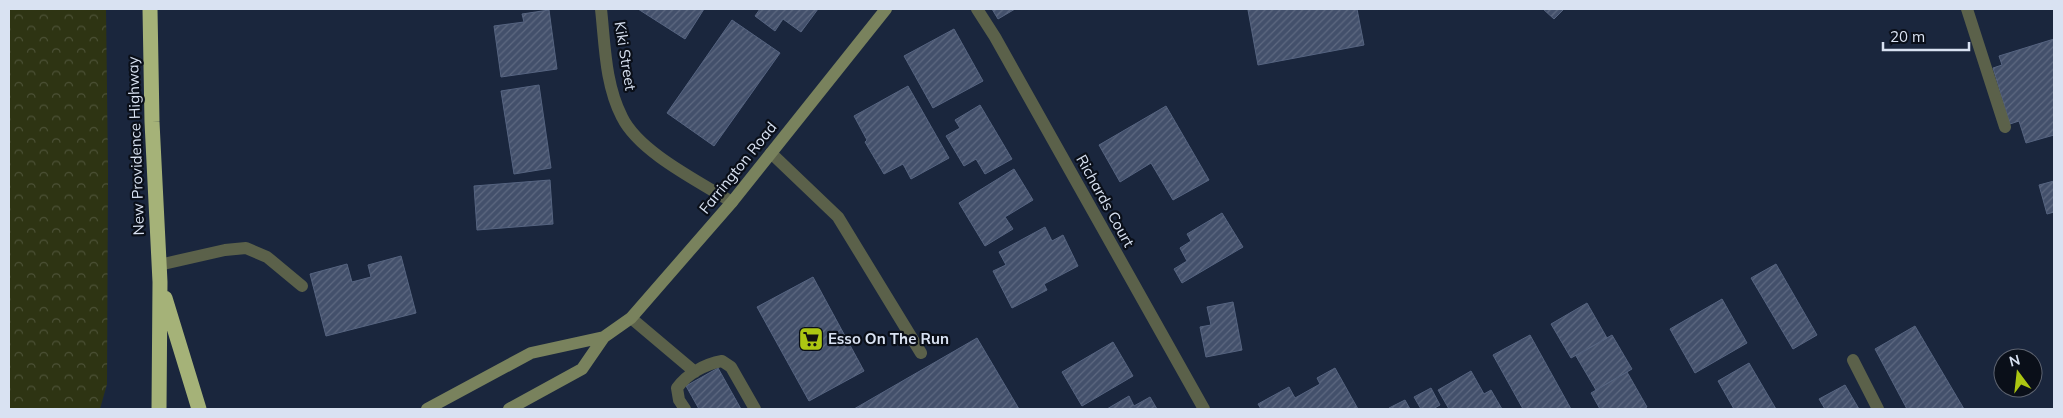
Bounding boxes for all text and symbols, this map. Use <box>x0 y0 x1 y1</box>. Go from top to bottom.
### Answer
street label: Kiki Street <box>611 20 640 92</box>
scale bar <box>1883 20 1969 52</box>
text: 20 m <box>1890 27 1925 46</box>
street label: New Providence Highway <box>123 56 148 236</box>
street label: Farrington Road <box>695 118 780 217</box>
street label: Richards Court <box>1072 151 1139 250</box>
supermarket icon: Esso On The Run <box>798 326 824 352</box>
place label: Esso On The Run <box>828 329 949 348</box>
north arrow <box>1993 348 2043 398</box>
text: N <box>2007 350 2022 371</box>

